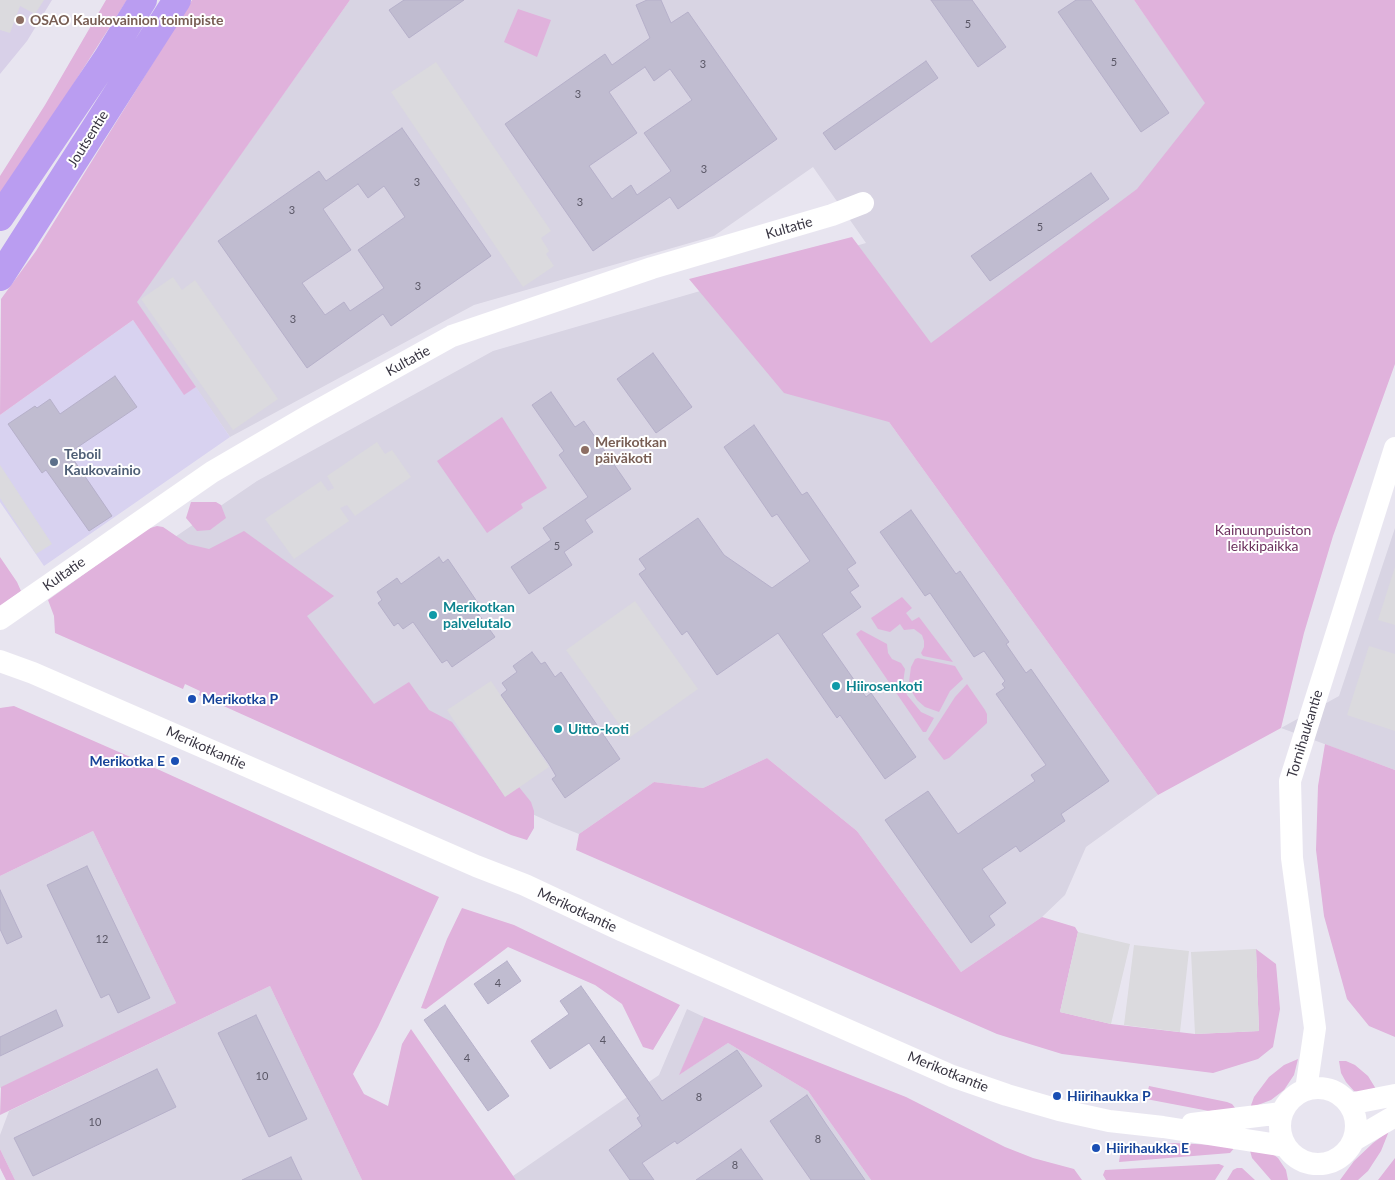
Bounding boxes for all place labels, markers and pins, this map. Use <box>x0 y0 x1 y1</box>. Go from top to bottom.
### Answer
place label: OSAO Kaukovainion toimipiste <box>30 12 223 28</box>
marker: OSAO Kaukovainion toimipiste <box>14 14 26 26</box>
place label: Merikotkan päiväkoti <box>595 434 667 467</box>
marker: Merikotkan päiväkoti <box>579 444 591 456</box>
place label: Teboil Kaukovainio <box>64 446 141 478</box>
marker: Teboil Kaukovainio <box>48 456 60 468</box>
place label: Merikotkan palvelutalo <box>443 599 515 632</box>
marker: Merikotkan palvelutalo <box>427 609 439 621</box>
place label: Hiirosenkoti <box>846 678 922 694</box>
marker: Hiirosenkoti <box>830 680 842 692</box>
place label: Merikotka P <box>202 691 278 707</box>
marker: Merikotka P <box>186 693 198 705</box>
place label: Uitto-koti <box>568 721 629 737</box>
marker: Uitto-koti <box>552 723 564 735</box>
place label: Merikotka E <box>89 753 165 769</box>
marker: Merikotka E <box>169 755 181 767</box>
place label: Hiirihaukka P <box>1067 1088 1151 1104</box>
marker: Hiirihaukka P <box>1051 1090 1063 1102</box>
place label: Hiirihaukka E <box>1106 1140 1189 1156</box>
marker: Hiirihaukka E <box>1090 1142 1102 1154</box>

